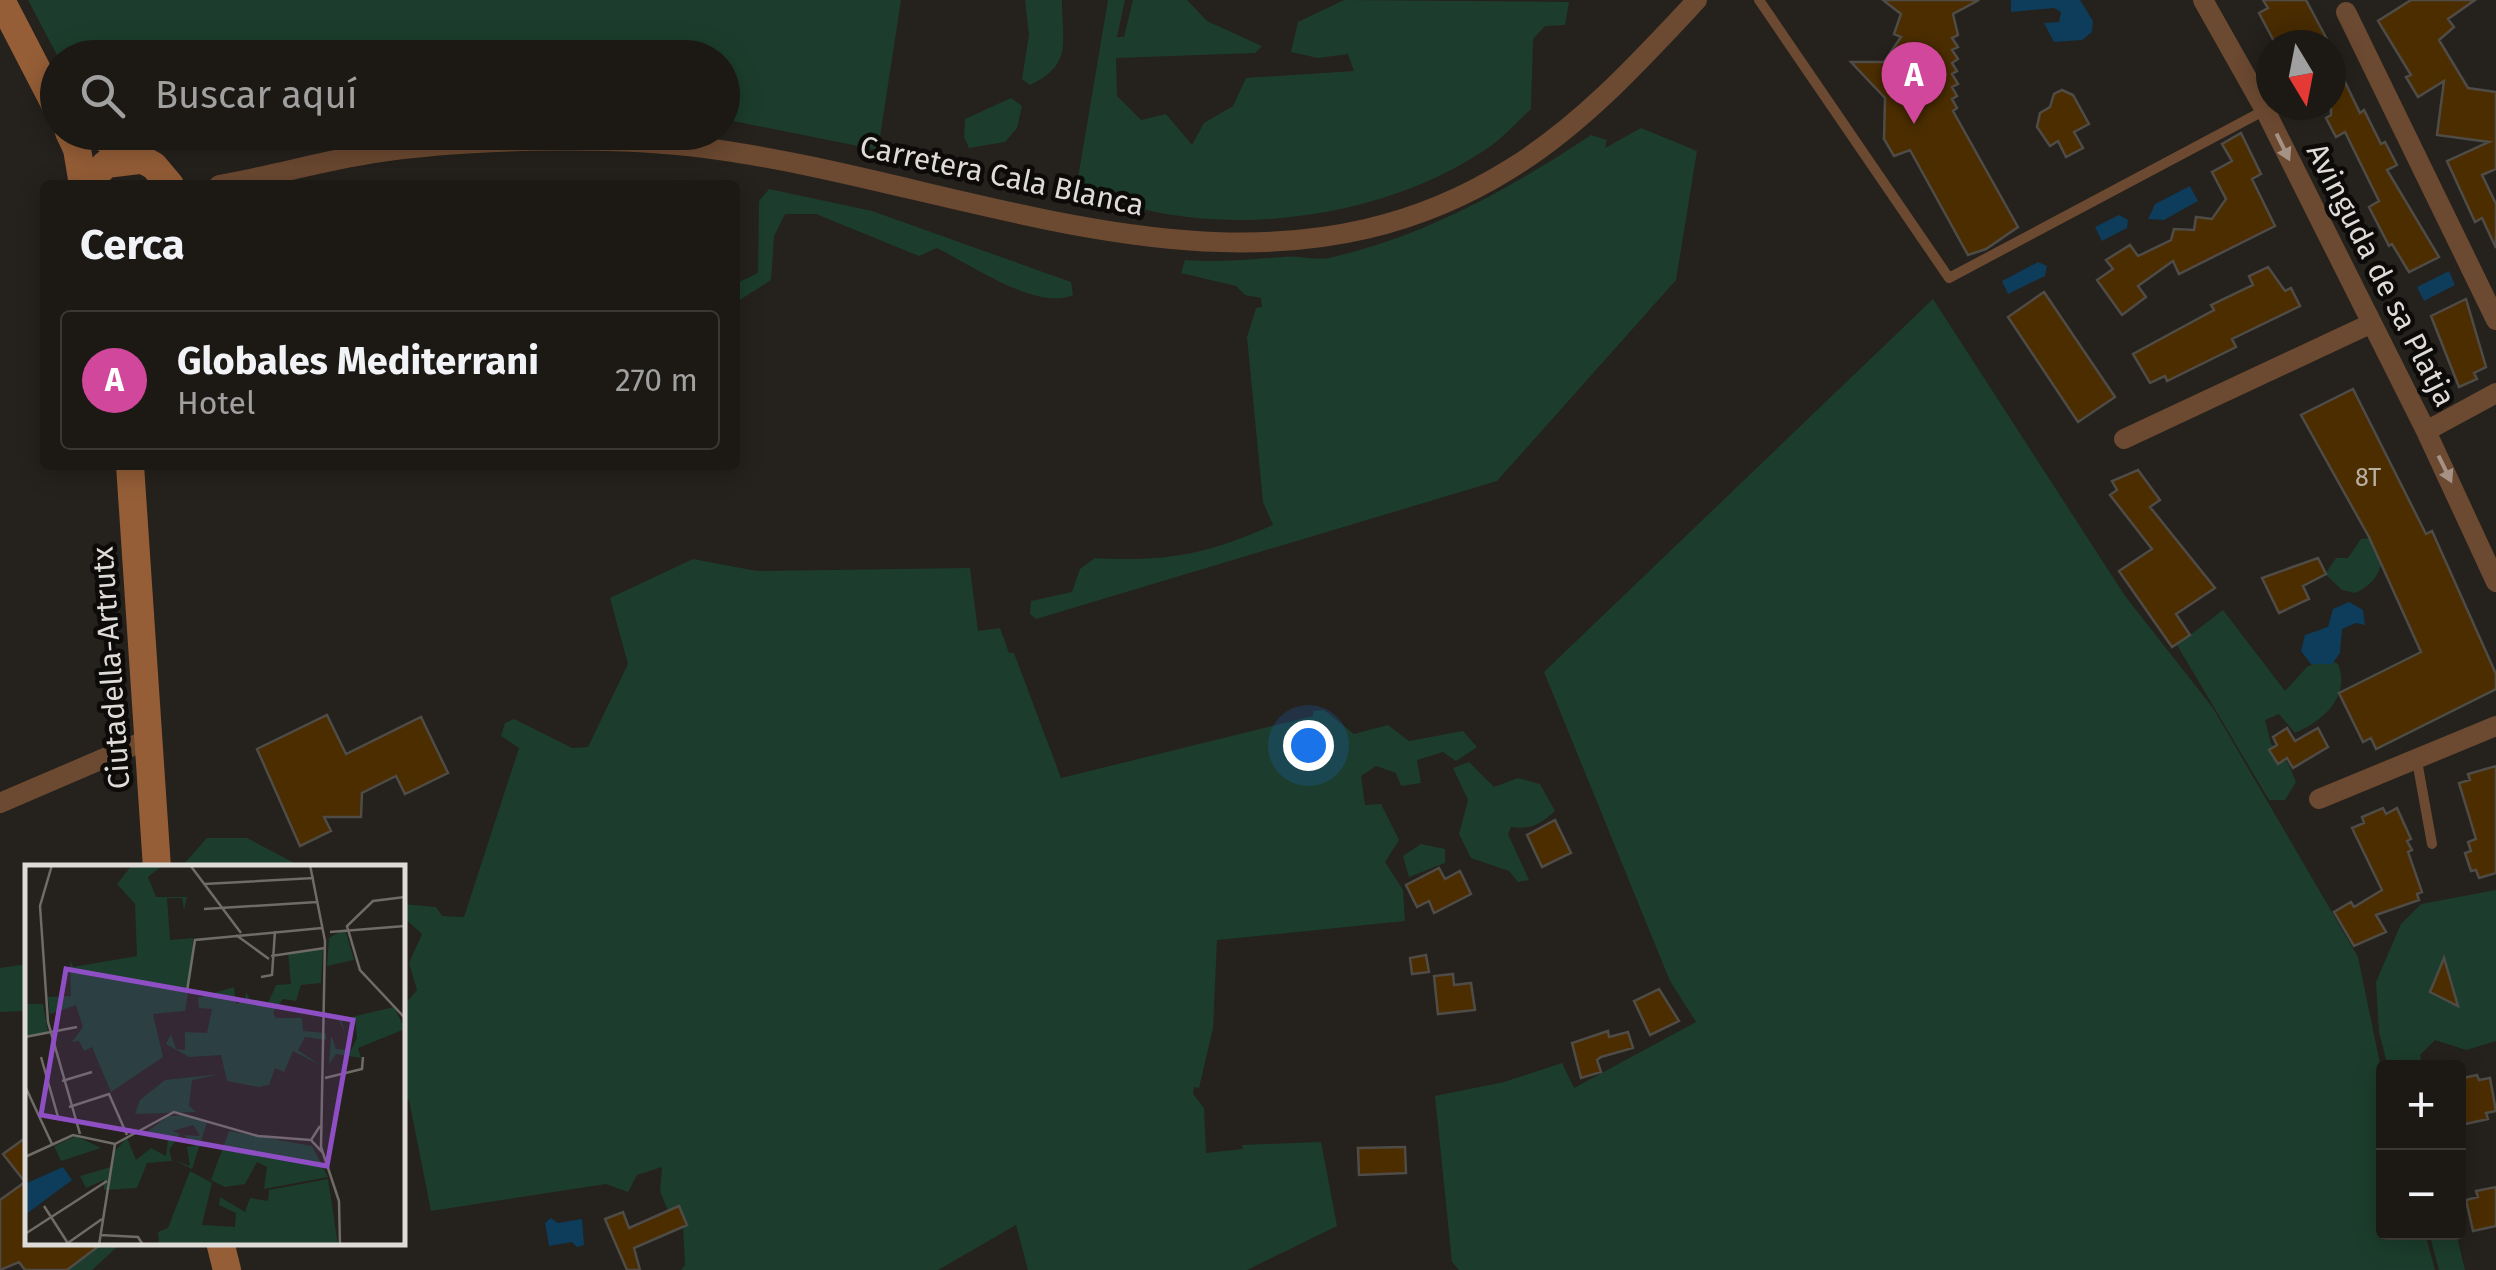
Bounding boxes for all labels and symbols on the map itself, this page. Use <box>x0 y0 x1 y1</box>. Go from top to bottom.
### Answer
north arrow <box>2256 30 2346 120</box>
pin: A <box>1882 42 1946 124</box>
street label: Carretera Cala Blanca <box>857 128 1147 224</box>
one-way arrow <box>2274 133 2291 162</box>
street label: Avinguda de sa Platja <box>2299 137 2463 413</box>
one-way arrow <box>2436 455 2453 484</box>
house number: 8T <box>2355 463 2381 493</box>
street label: Ciutadella-Artrutx <box>85 545 137 791</box>
your location <box>1283 720 1334 771</box>
inset map <box>25 865 405 1245</box>

